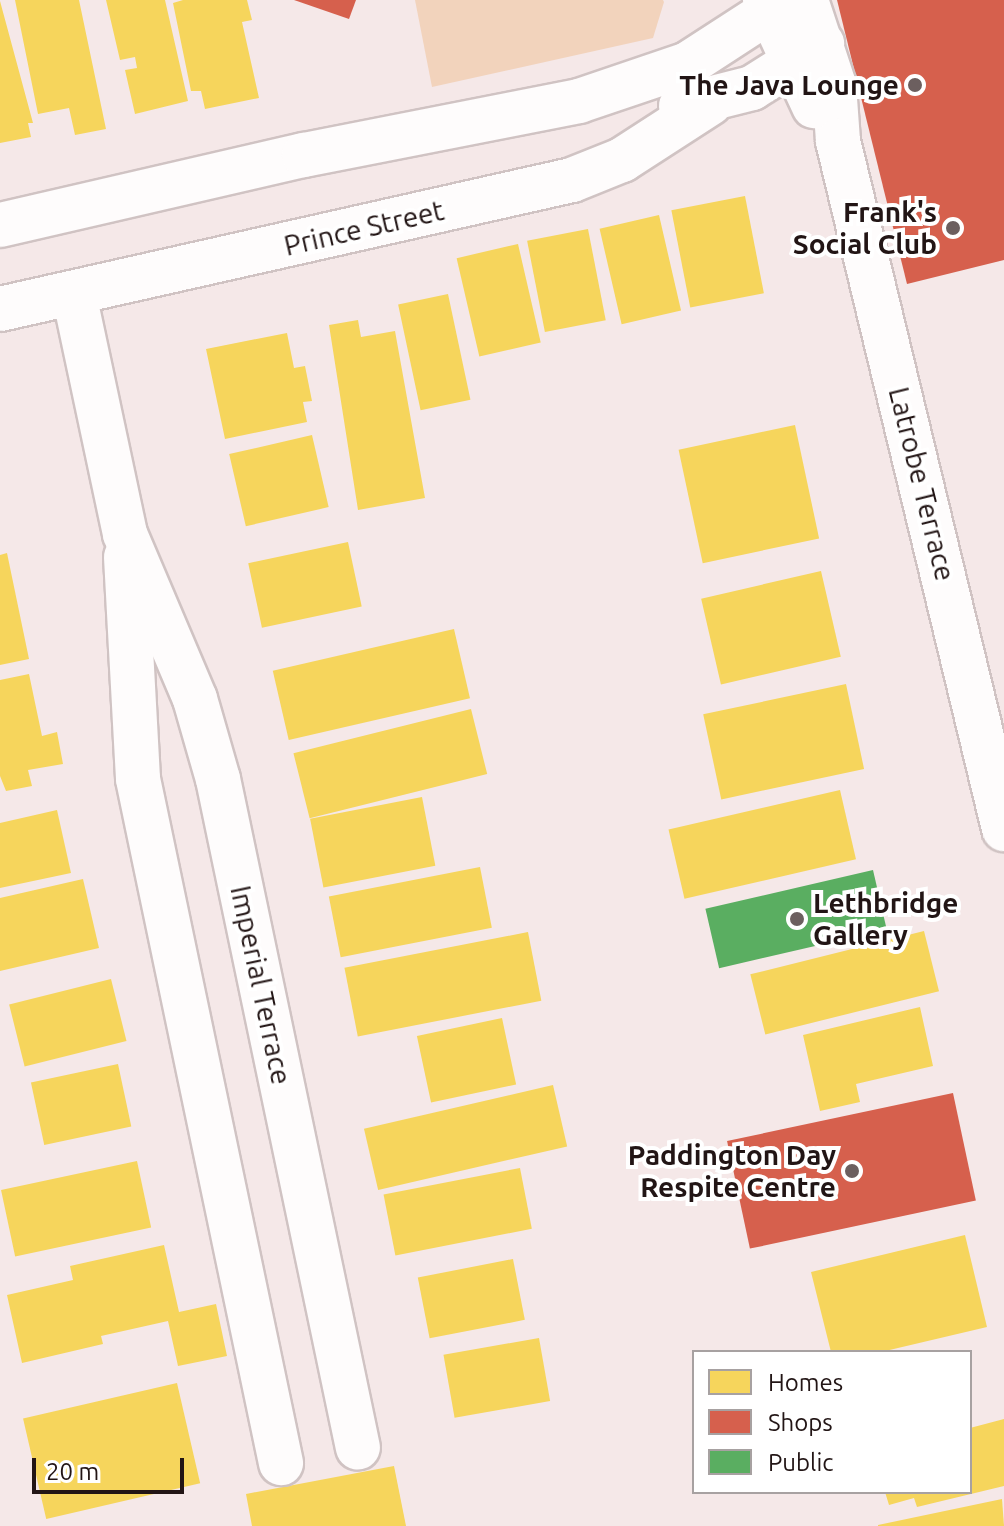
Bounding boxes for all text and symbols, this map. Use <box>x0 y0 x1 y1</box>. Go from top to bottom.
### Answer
place label: The Java Lounge <box>679 68 899 102</box>
marker: The Java Lounge <box>906 76 924 94</box>
street label: Prince Street <box>281 193 447 263</box>
place label: Frank's Social Club <box>793 195 937 261</box>
marker: Frank's Social Club <box>944 219 962 237</box>
street label: Latrobe Terrace <box>882 384 962 584</box>
street label: Imperial Terrace <box>224 883 298 1087</box>
place label: Lethbridge Gallery <box>813 886 958 952</box>
marker: Lethbridge Gallery <box>788 910 806 928</box>
place label: Paddington Day Respite Centre <box>628 1138 836 1204</box>
marker: Paddington Day Respite Centre <box>843 1162 861 1180</box>
legend <box>692 1350 972 1494</box>
text: Homes <box>768 1369 843 1396</box>
text: Shops <box>768 1409 833 1436</box>
scale bar <box>36 1442 188 1492</box>
text: Public <box>768 1449 833 1476</box>
text: 20 m <box>46 1458 99 1485</box>

